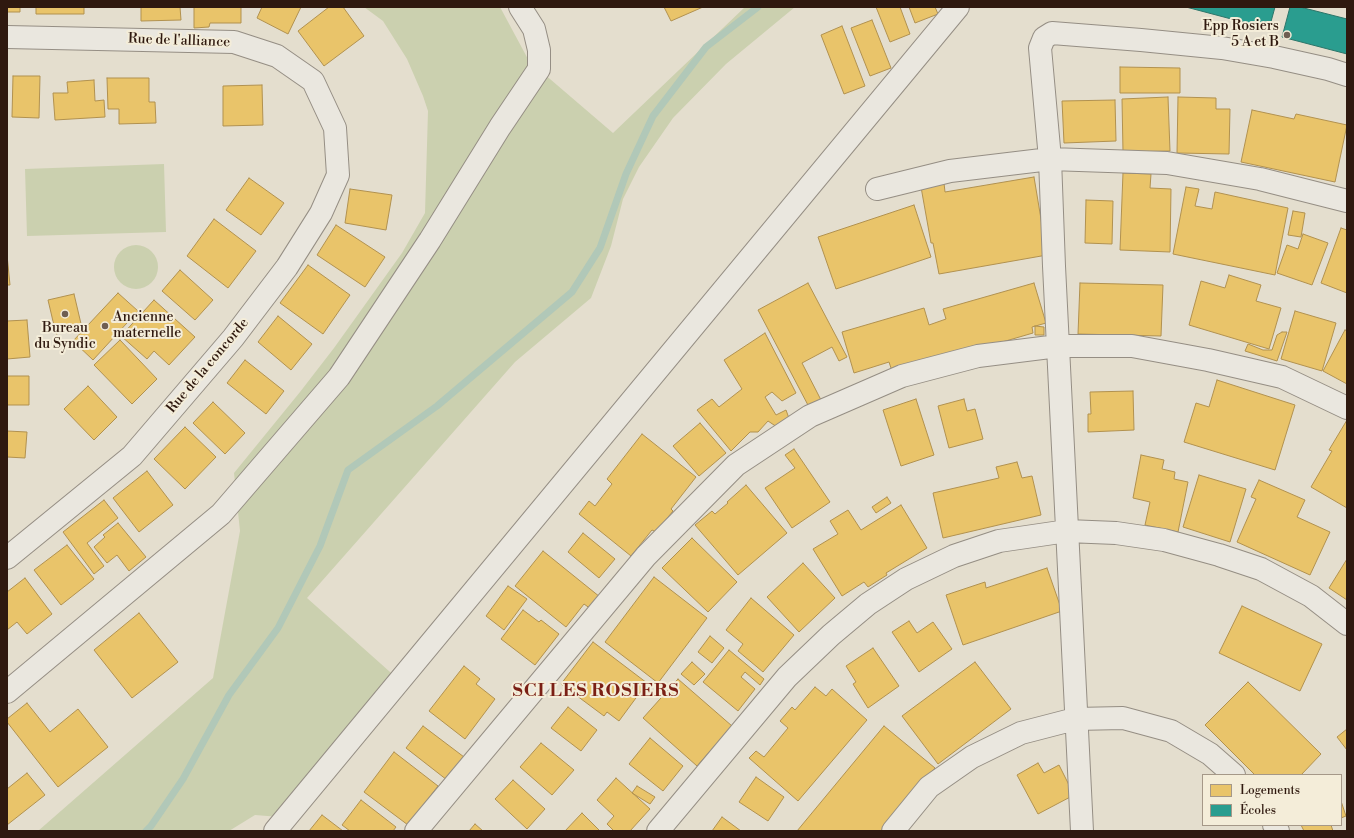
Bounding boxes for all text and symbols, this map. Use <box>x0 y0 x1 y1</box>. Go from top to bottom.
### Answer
place label: Epp Rosiers 5 A et B <box>1203 19 1279 52</box>
marker: Epp Rosiers 5 A et B <box>1282 30 1292 40</box>
street label: Rue de l'alliance <box>128 31 230 51</box>
marker: Bureau du Syndic <box>60 309 70 319</box>
place label: Ancienne maternelle <box>113 310 181 342</box>
street label: Rue de la concorde <box>163 315 253 417</box>
place label: Bureau du Syndic <box>34 321 96 354</box>
marker: Ancienne maternelle <box>100 321 110 331</box>
district label: SCI LES ROSIERS <box>513 681 679 703</box>
legend <box>1202 774 1342 826</box>
text: Logements <box>1240 783 1300 798</box>
text: Écoles <box>1240 803 1276 818</box>

